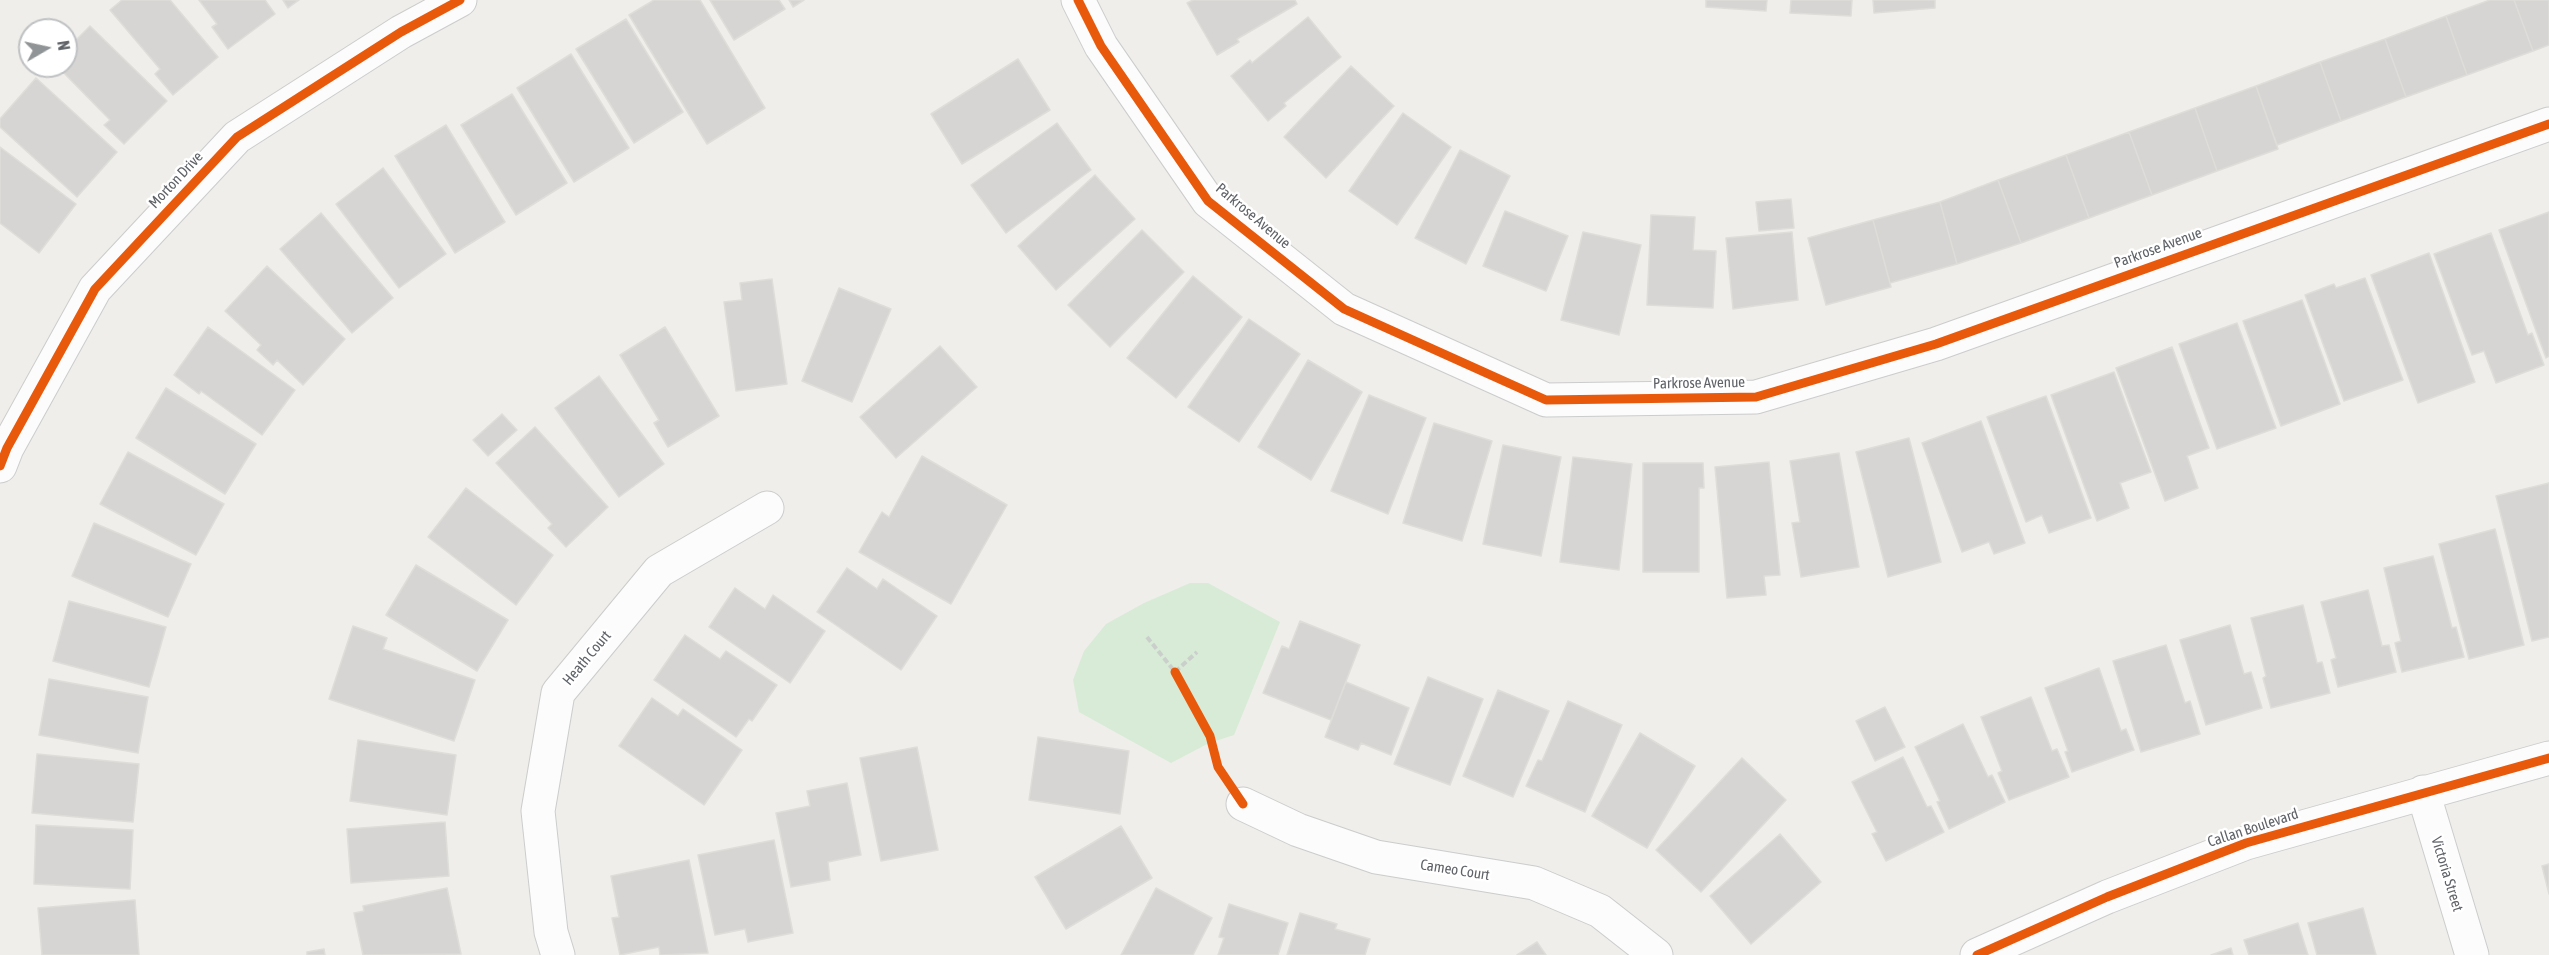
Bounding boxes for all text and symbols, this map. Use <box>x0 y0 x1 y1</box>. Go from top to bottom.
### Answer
north arrow <box>18 18 78 78</box>
text: N <box>54 39 73 52</box>
street label: Morton Drive <box>145 148 207 212</box>
street label: Parkrose Avenue <box>1212 179 1294 253</box>
street label: Parkrose Avenue <box>2112 224 2204 272</box>
street label: Parkrose Avenue <box>1653 373 1745 393</box>
street label: Heath Court <box>559 627 615 689</box>
street label: Callan Boulevard <box>2205 805 2301 851</box>
street label: Victoria Street <box>2427 834 2467 914</box>
street label: Cameo Court <box>1419 856 1491 884</box>

